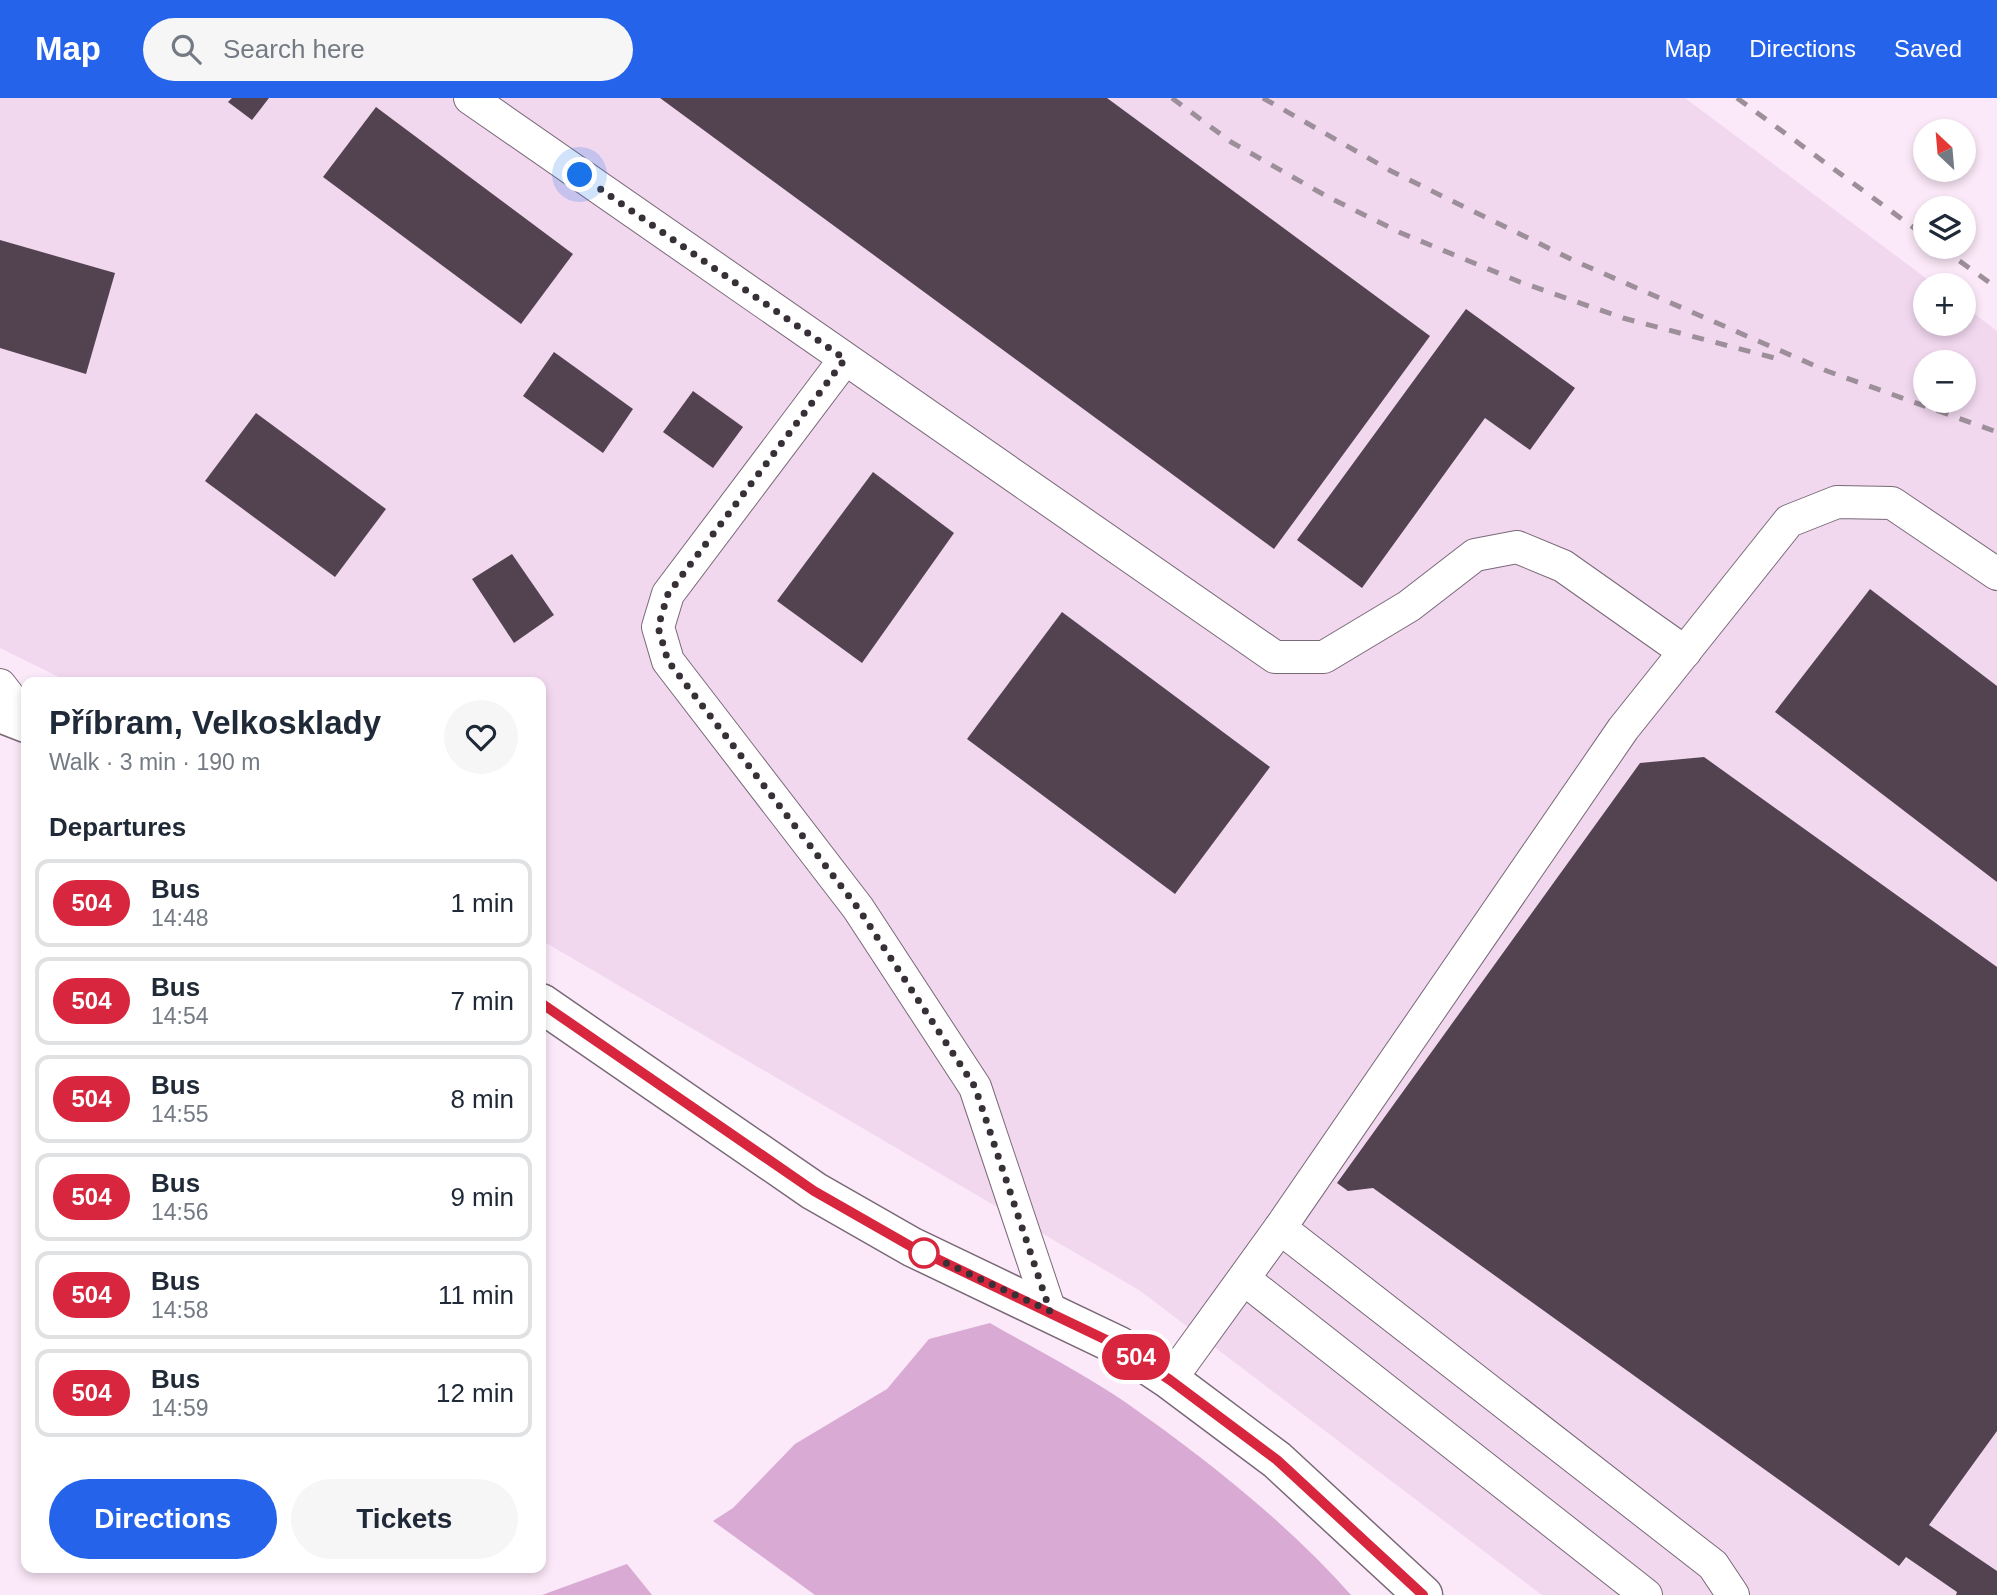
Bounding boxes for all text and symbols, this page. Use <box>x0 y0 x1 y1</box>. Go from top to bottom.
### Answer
search box <box>143 18 633 81</box>
text: Map <box>35 30 101 67</box>
icon: search <box>167 30 205 68</box>
text: Search here <box>223 34 365 64</box>
text: Map <box>1665 35 1711 62</box>
text: Directions <box>1749 35 1856 62</box>
text: Saved <box>1894 35 1962 62</box>
north arrow <box>1913 119 1976 182</box>
map controls <box>1913 119 1976 413</box>
your location <box>562 157 597 192</box>
button: layers <box>1913 196 1976 259</box>
button: + <box>1913 273 1976 336</box>
button: − <box>1913 350 1976 413</box>
button: heart <box>444 700 518 774</box>
text: Příbram, Velkosklady <box>49 704 381 741</box>
text: Walk · 3 min · 190 m <box>49 749 260 775</box>
text: Departures <box>49 812 186 842</box>
text: Bus <box>151 874 200 904</box>
text: 1 min <box>450 888 514 918</box>
text: 504 <box>71 889 112 916</box>
text: 14:48 <box>151 905 209 931</box>
text: Bus <box>151 972 200 1002</box>
text: 7 min <box>450 986 514 1016</box>
text: 504 <box>71 987 112 1014</box>
text: 14:54 <box>151 1003 209 1029</box>
text: Bus <box>151 1070 200 1100</box>
text: 8 min <box>450 1084 514 1114</box>
text: 504 <box>71 1085 112 1112</box>
text: 14:55 <box>151 1101 209 1127</box>
text: Bus <box>151 1168 200 1198</box>
text: 9 min <box>450 1182 514 1212</box>
text: 504 <box>71 1183 112 1210</box>
text: 14:56 <box>151 1199 209 1225</box>
unlabelled marker <box>909 1238 939 1268</box>
text: Bus <box>151 1266 200 1296</box>
text: 11 min <box>438 1280 514 1310</box>
text: 504 <box>71 1281 112 1308</box>
text: 14:58 <box>151 1297 209 1323</box>
line badge: 504 <box>1096 1334 1176 1380</box>
text: 504 <box>1116 1343 1156 1370</box>
text: Bus <box>151 1364 200 1394</box>
text: 12 min <box>436 1378 514 1408</box>
text: 504 <box>71 1379 112 1406</box>
text: 14:59 <box>151 1395 209 1421</box>
button: Directions <box>49 1479 277 1559</box>
button: Tickets <box>291 1479 518 1559</box>

